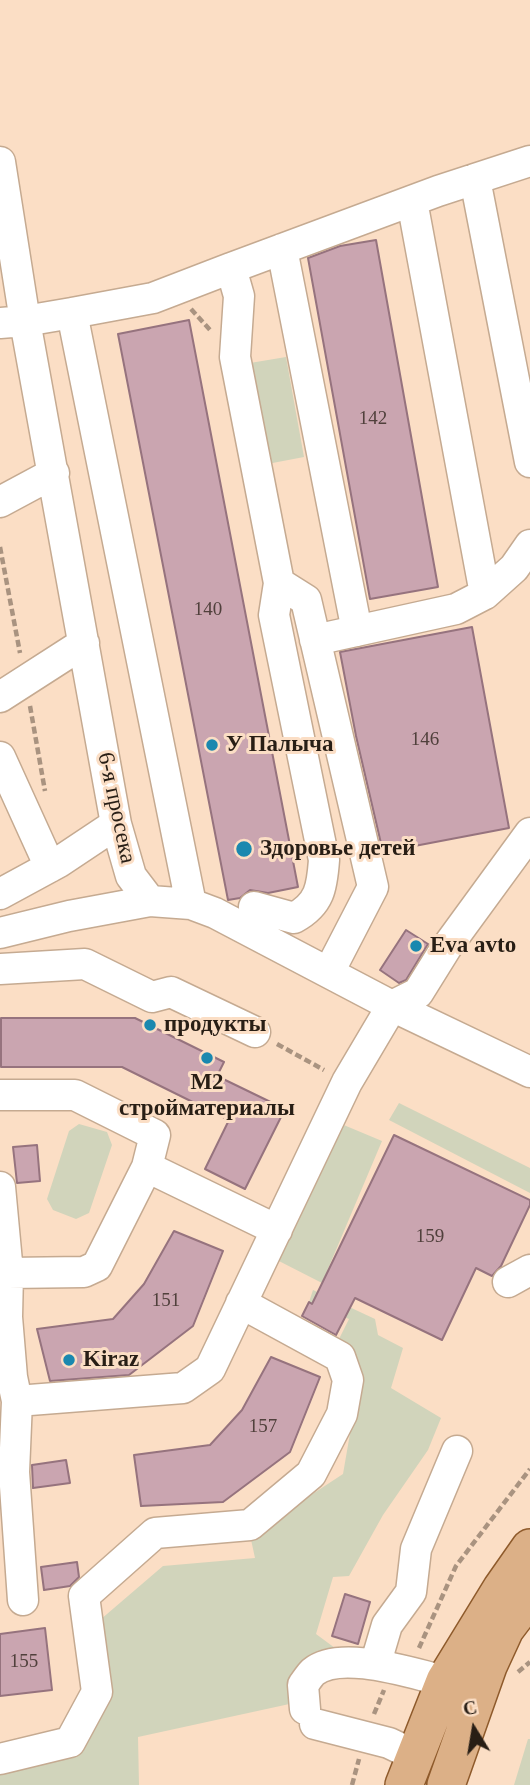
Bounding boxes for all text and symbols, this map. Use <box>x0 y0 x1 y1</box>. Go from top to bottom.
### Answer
house number: 142 <box>359 408 387 430</box>
house number: 140 <box>194 599 222 621</box>
house number: 146 <box>411 729 439 751</box>
place label: У Палыча <box>226 731 334 759</box>
marker: У Палыча <box>204 737 220 753</box>
street label: 6-я просека <box>91 750 141 866</box>
place label: Здоровье детей <box>260 835 416 863</box>
marker: Здоровье детей <box>234 839 254 859</box>
place label: Eva avto <box>430 932 516 960</box>
marker: Eva avto <box>408 938 424 954</box>
place label: продукты <box>164 1011 267 1039</box>
marker: продукты <box>142 1017 158 1033</box>
marker: М2 стройматериалы <box>199 1050 215 1066</box>
place label: М2 стройматериалы <box>119 1069 295 1123</box>
house number: 159 <box>416 1226 444 1248</box>
house number: 151 <box>152 1290 180 1312</box>
place label: Kiraz <box>83 1346 139 1374</box>
marker: Kiraz <box>61 1352 77 1368</box>
house number: 157 <box>249 1416 277 1438</box>
house number: 155 <box>10 1651 38 1673</box>
north arrow <box>439 1694 509 1764</box>
text: С <box>461 1696 479 1720</box>

